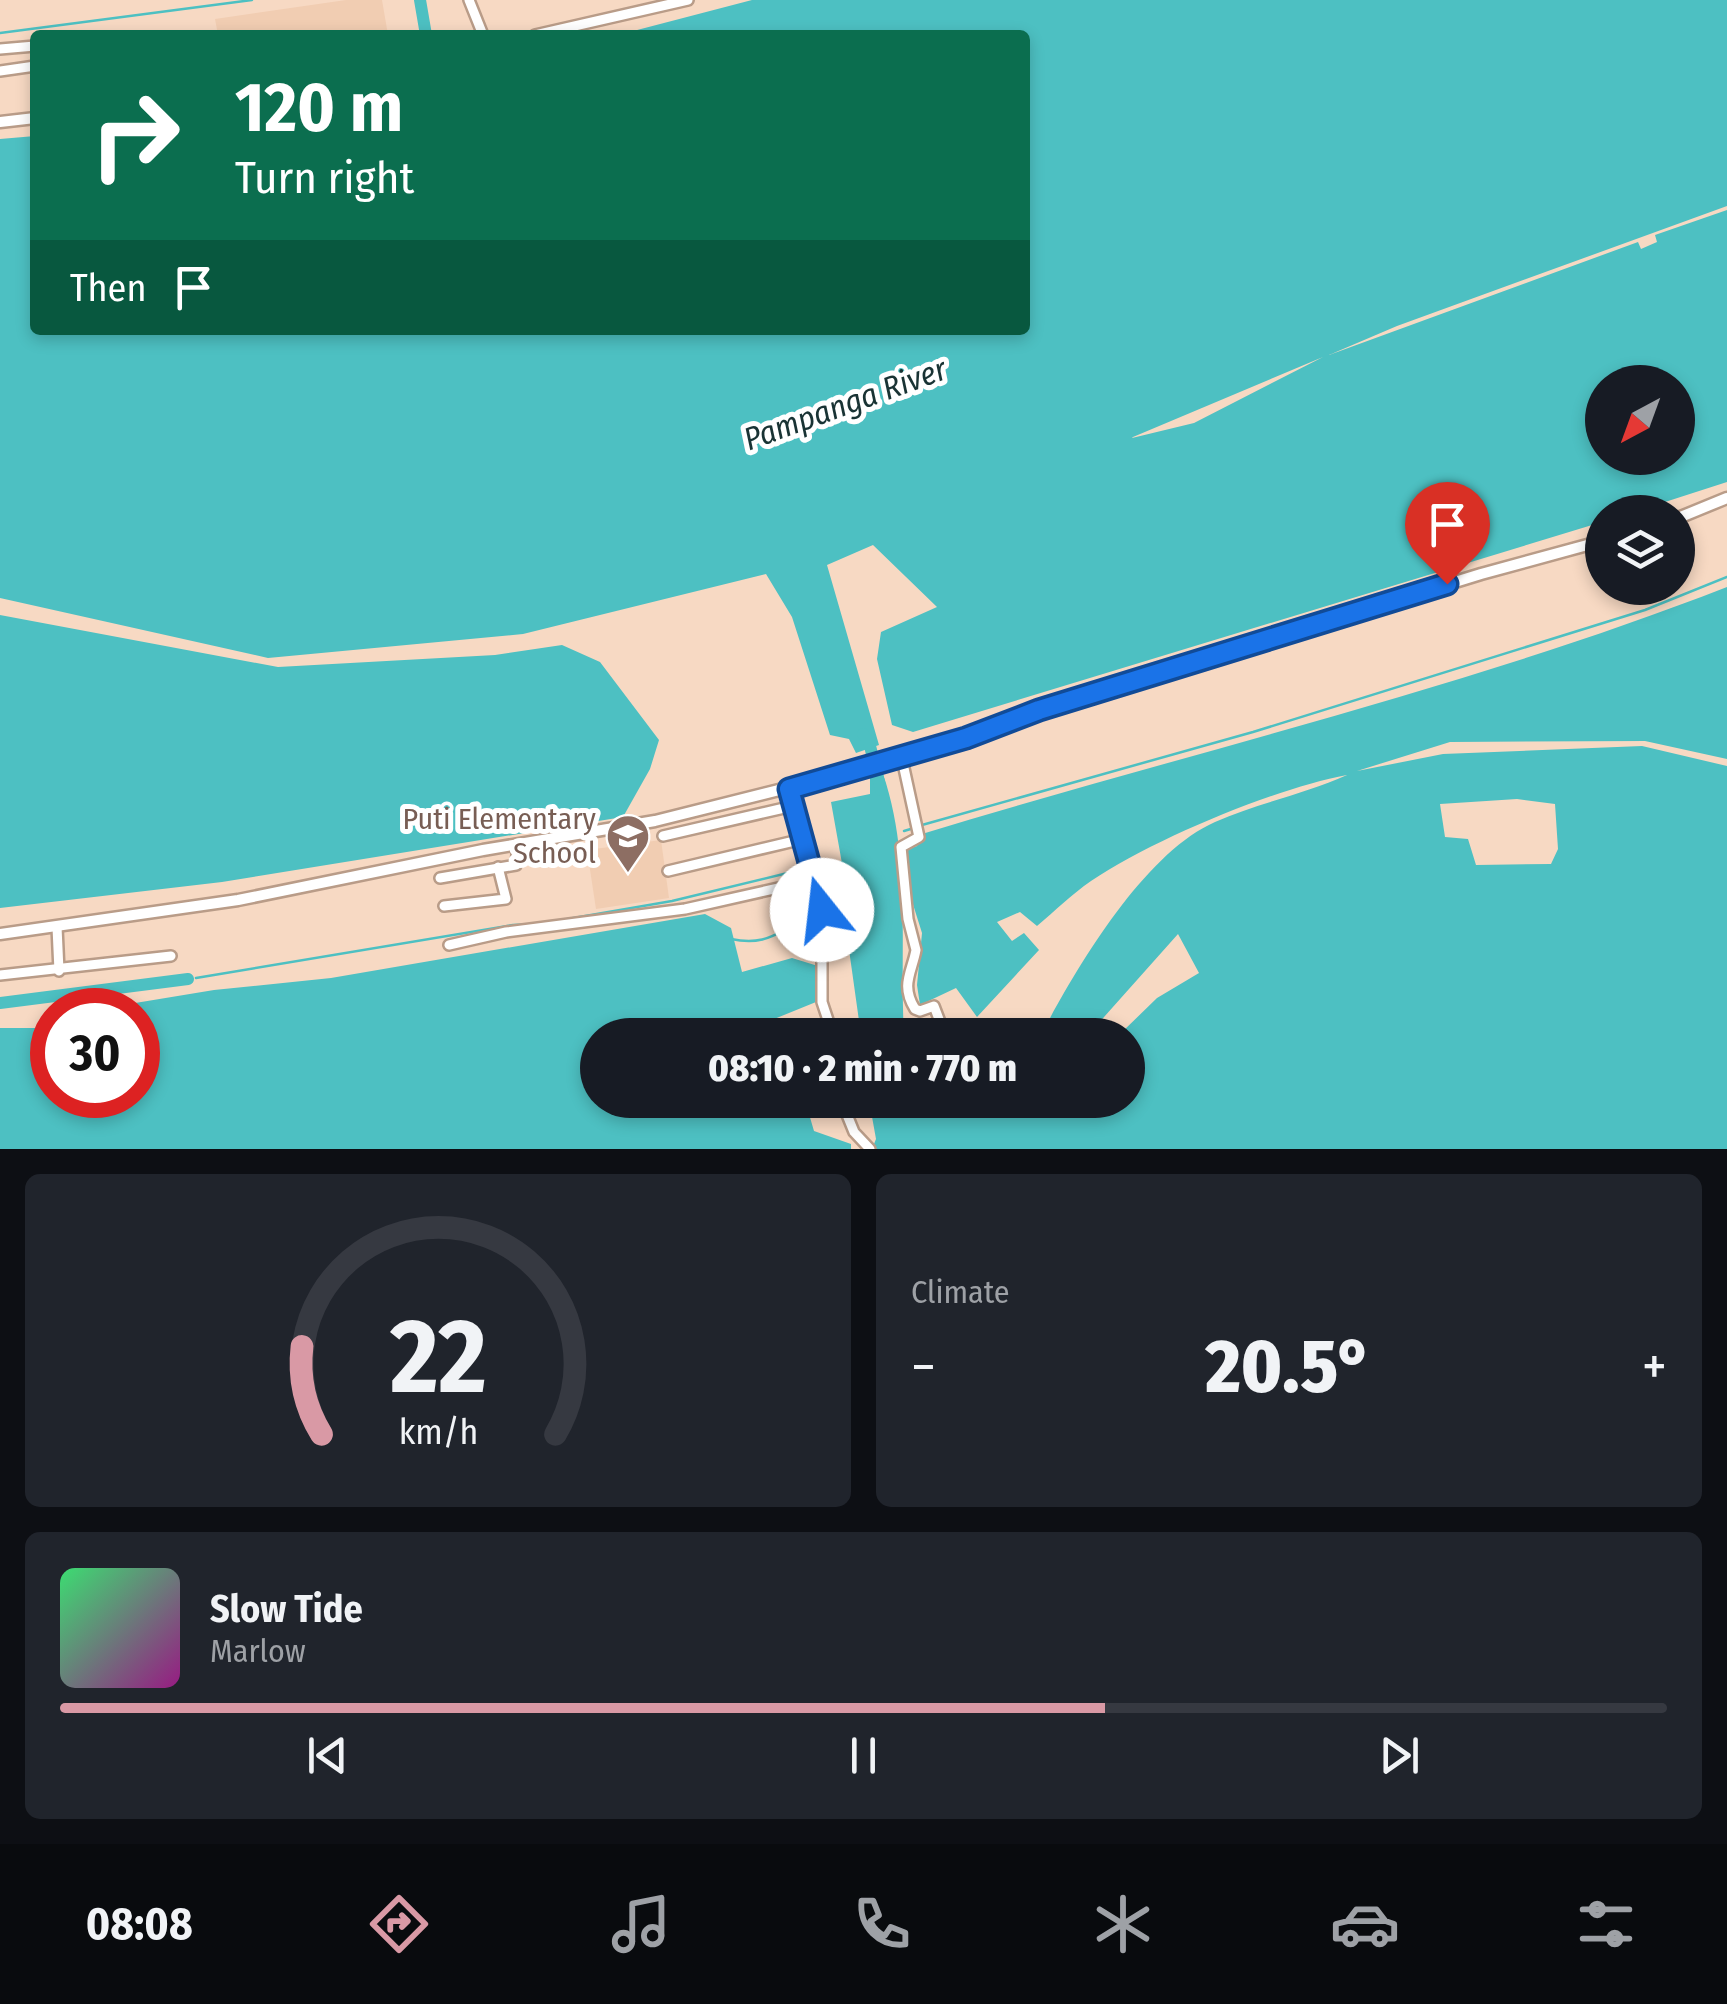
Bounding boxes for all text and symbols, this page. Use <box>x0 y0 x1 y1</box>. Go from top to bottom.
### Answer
text: 120 m <box>235 66 403 150</box>
icon: right <box>70 70 200 200</box>
text: Turn right <box>235 151 414 205</box>
icon: arrive <box>166 260 221 315</box>
text: Then <box>70 265 146 311</box>
water label: Pampanga River <box>738 349 953 458</box>
north arrow <box>1585 365 1695 475</box>
map controls <box>1585 365 1695 605</box>
pin <box>1405 482 1490 585</box>
button: layers <box>1585 495 1695 605</box>
icon: arrive <box>1420 497 1475 552</box>
place label: Puti Elementary School <box>403 801 597 871</box>
school or university icon: Puti Elementary School <box>605 813 651 874</box>
position arrow <box>770 858 874 962</box>
speed limit sign: 30 <box>30 988 160 1118</box>
text: 08:10 · 2 min · 770 m <box>708 1045 1017 1091</box>
text: Climate <box>911 1273 1010 1311</box>
text: 22 <box>389 1295 486 1420</box>
text: 20.5° <box>1206 1322 1372 1412</box>
text: − <box>911 1334 936 1400</box>
text: + <box>1642 1334 1667 1400</box>
text: km/h <box>398 1411 478 1453</box>
text: Slow Tide <box>210 1586 363 1632</box>
text: Marlow <box>210 1632 306 1670</box>
icon: previous <box>300 1728 355 1783</box>
icon: pause <box>836 1728 891 1783</box>
icon: next <box>1372 1728 1427 1783</box>
icon: directions <box>364 1889 434 1959</box>
icon: music <box>606 1889 676 1959</box>
icon: phone <box>847 1889 917 1959</box>
icon: climate <box>1088 1889 1158 1959</box>
icon: car <box>1330 1889 1400 1959</box>
icon: filters <box>1571 1889 1641 1959</box>
text: 08:08 <box>86 1897 193 1951</box>

